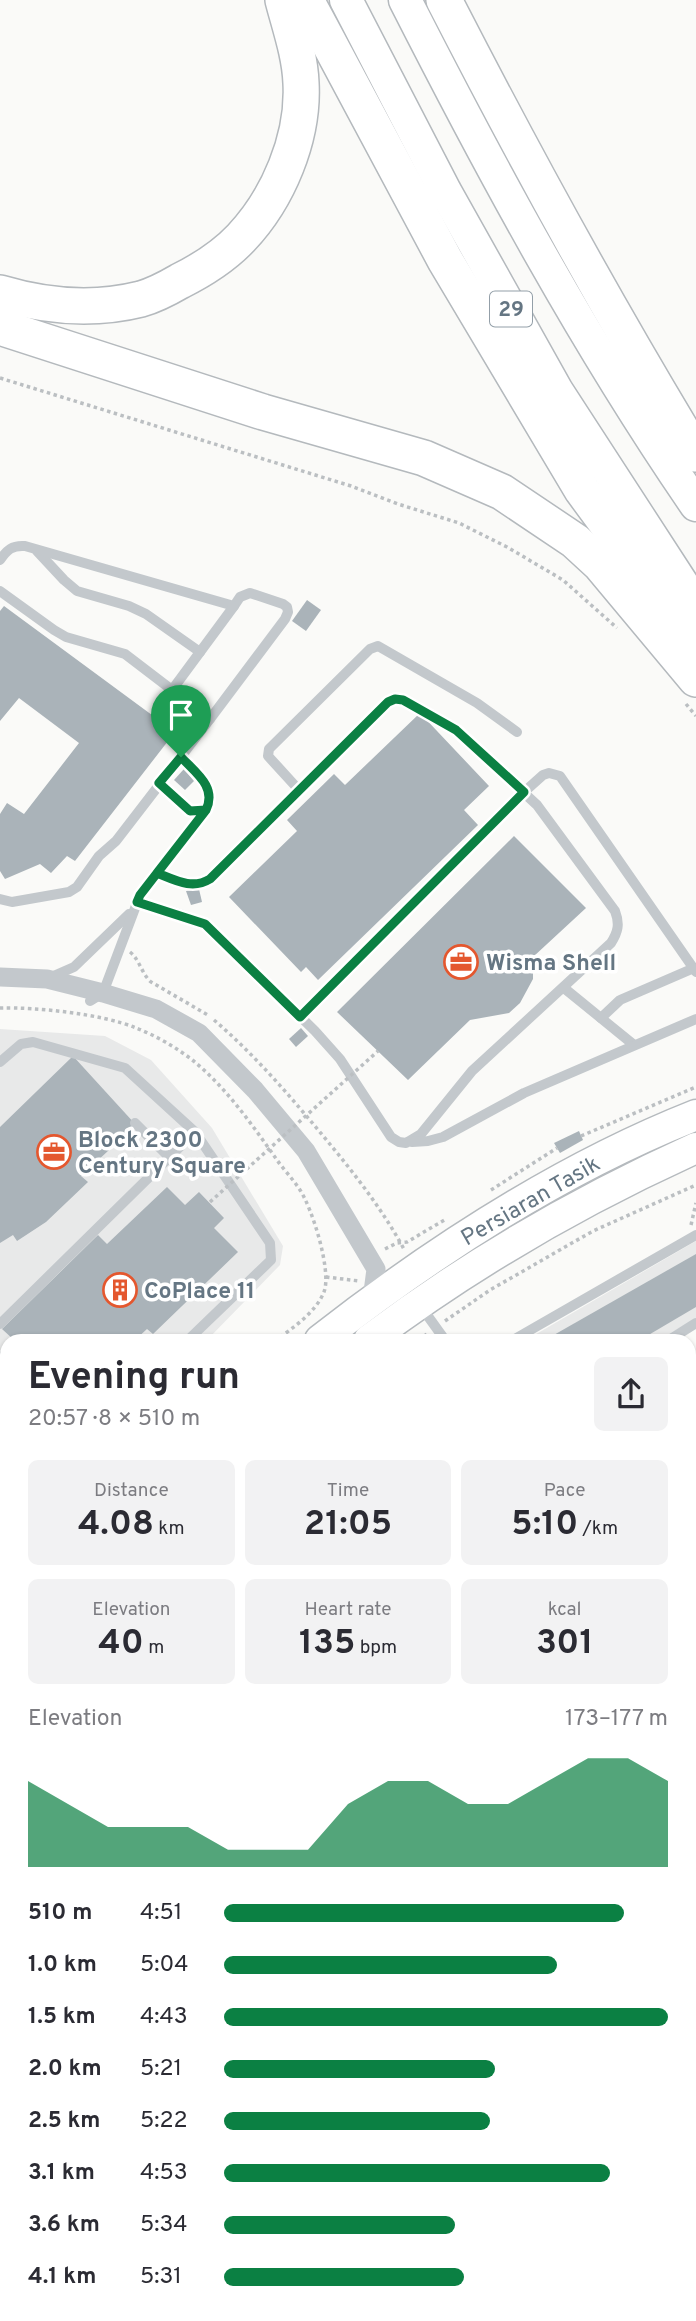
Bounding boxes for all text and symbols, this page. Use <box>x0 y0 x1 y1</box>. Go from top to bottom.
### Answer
road number: 29 <box>490 292 532 326</box>
pin <box>151 685 211 757</box>
icon: arrive <box>162 696 200 734</box>
office icon: Wisma Shell <box>442 943 480 981</box>
place label: Wisma Shell <box>486 950 616 979</box>
place label: Block 2300 Century Square <box>78 1127 246 1182</box>
office icon: Block 2300 Century Square <box>35 1133 73 1171</box>
street label: Persiaran Tasik <box>456 1151 606 1254</box>
building icon: CoPlace 11 <box>101 1271 139 1309</box>
place label: CoPlace 11 <box>144 1278 255 1307</box>
text: Evening run <box>28 1354 240 1403</box>
button: share <box>594 1357 668 1431</box>
text: 20:57 · 8 × 510 m <box>28 1405 200 1434</box>
text: Distance <box>94 1479 169 1503</box>
text: Time <box>327 1479 369 1503</box>
text: Pace <box>544 1479 586 1503</box>
text: 4.08 <box>78 1503 154 1547</box>
text: 21:05 <box>304 1503 392 1547</box>
text: 5:10 <box>511 1503 578 1547</box>
text: km <box>154 1517 185 1541</box>
text: /km <box>578 1517 618 1541</box>
text: Elevation <box>92 1598 170 1622</box>
text: Heart rate <box>305 1598 391 1622</box>
text: kcal <box>548 1598 582 1622</box>
text: 40 <box>98 1622 144 1666</box>
text: 135 <box>299 1622 355 1666</box>
text: 301 <box>536 1622 593 1666</box>
text: m <box>144 1636 164 1660</box>
text: bpm <box>355 1636 397 1660</box>
text: Elevation <box>28 1705 123 1734</box>
text: 173–177 m <box>565 1705 668 1734</box>
text: 510 m <box>28 1899 92 1928</box>
text: 4:51 <box>140 1899 182 1928</box>
text: 1.0 km <box>28 1951 97 1980</box>
text: 5:04 <box>140 1951 189 1980</box>
text: 1.5 km <box>28 2003 96 2032</box>
text: 4:43 <box>140 2003 188 2032</box>
text: 2.0 km <box>28 2055 102 2084</box>
text: 5:21 <box>140 2055 182 2084</box>
text: 2.5 km <box>28 2107 101 2136</box>
text: 5:22 <box>140 2107 188 2136</box>
text: 3.1 km <box>28 2159 95 2188</box>
text: 4:53 <box>140 2159 188 2188</box>
text: 3.6 km <box>28 2211 100 2240</box>
text: 5:34 <box>140 2211 188 2240</box>
text: 4.1 km <box>28 2263 96 2292</box>
text: 5:31 <box>140 2263 182 2292</box>

